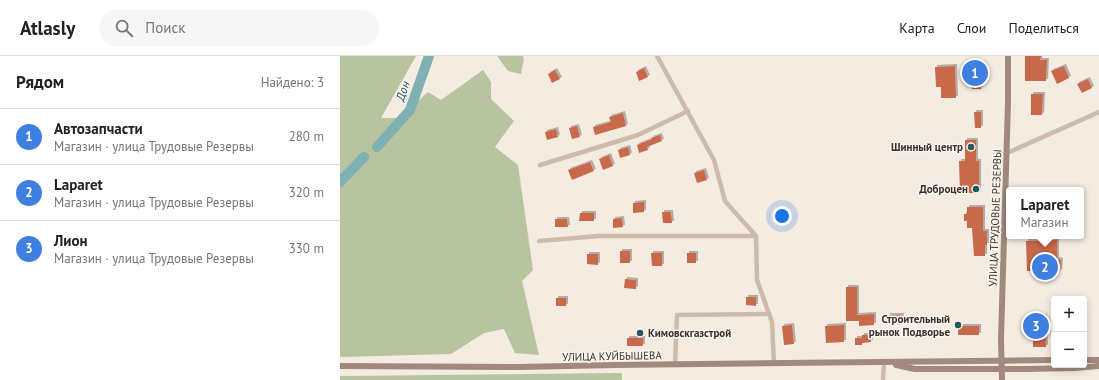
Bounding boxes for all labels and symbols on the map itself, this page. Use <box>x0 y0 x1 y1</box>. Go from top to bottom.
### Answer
pin: 1 <box>962 58 988 88</box>
water label: Дон <box>392 78 413 104</box>
place label: Шинный центр <box>891 140 963 154</box>
marker: Шинный центр <box>966 142 976 152</box>
street label: УЛИЦА ТРУДОВЫЕ РЕЗЕРВЫ <box>986 149 1004 287</box>
place label: Доброцен <box>919 182 968 196</box>
marker: Доброцен <box>971 184 981 194</box>
your location <box>772 206 792 226</box>
pin: 2 <box>1032 252 1058 282</box>
pin: 3 <box>1023 311 1049 341</box>
place label: Строительный рынок Подворье <box>869 312 950 339</box>
marker: Строительный рынок Подворье <box>953 320 963 330</box>
place label: Кимовскгазстрой <box>648 326 731 340</box>
marker: Кимовскгазстрой <box>635 328 645 338</box>
street label: УЛИЦА КУЙБЫШЕВА <box>562 348 663 364</box>

